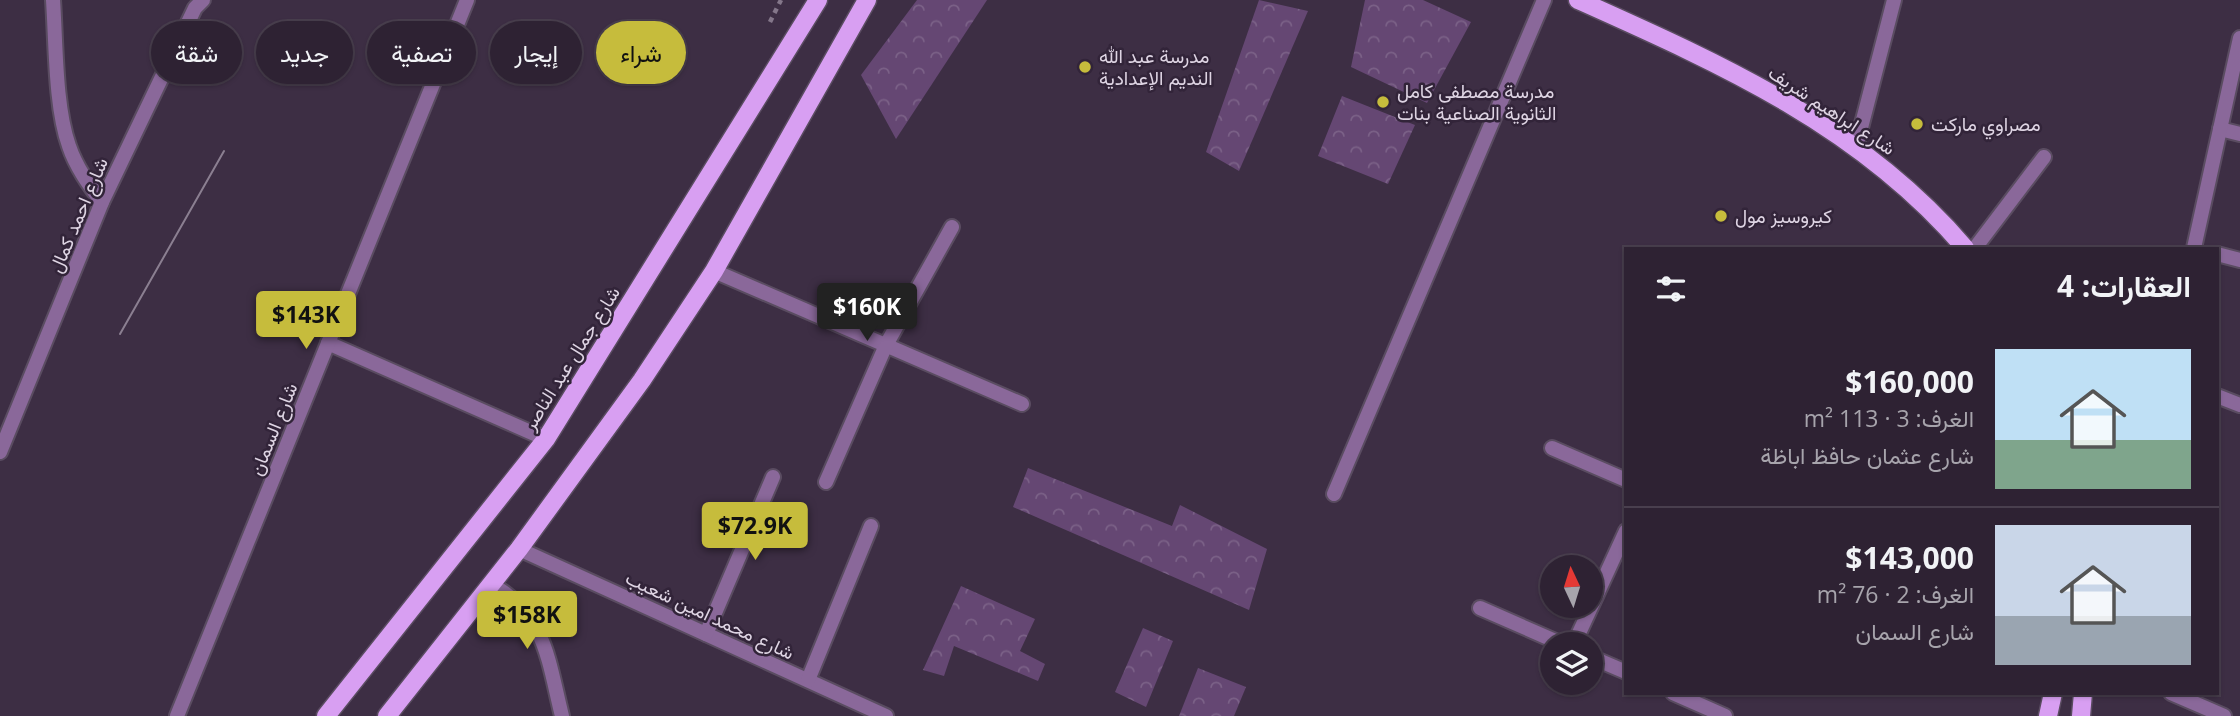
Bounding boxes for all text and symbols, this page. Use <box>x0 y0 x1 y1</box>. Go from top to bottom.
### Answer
chip: شقة <box>151 21 242 84</box>
chip: جديد <box>256 21 353 84</box>
chip: تصفية <box>367 21 476 84</box>
chip: إيجار <box>490 21 582 84</box>
chip: شراء <box>596 21 686 84</box>
place label: مدرسة عبد الله النديم الإعدادية <box>1099 43 1213 91</box>
marker: مدرسة عبد الله النديم الإعدادية <box>1077 59 1093 75</box>
street label: شارع ابراهيم شريف <box>1763 59 1901 161</box>
place label: مدرسة مصطفى كامل الثانوية الصناعية بنات <box>1397 78 1556 126</box>
marker: مدرسة مصطفى كامل الثانوية الصناعية بنات <box>1375 94 1391 110</box>
place label: مصراوي ماركت <box>1931 111 2041 140</box>
marker: مصراوي ماركت <box>1909 116 1925 132</box>
street label: شارع احمد كمال <box>42 153 114 277</box>
place label: كيروسيز مول <box>1735 203 1832 229</box>
marker: كيروسيز مول <box>1713 208 1729 224</box>
text: العقارات: 4 <box>2057 265 2191 306</box>
icon: filters <box>1652 270 1690 308</box>
street label: شارع جمال عبد الناصر <box>516 281 626 436</box>
pin: $160K <box>818 284 916 343</box>
text: $160K <box>833 290 901 322</box>
pin: $143K <box>257 292 355 351</box>
text: $143K <box>272 298 340 330</box>
text: $160,000 <box>1845 361 1974 402</box>
icon: home <box>2051 377 2135 461</box>
street label: شارع السمان <box>243 379 303 479</box>
text: الغرف: 3 · 113 m² <box>1804 402 1974 434</box>
text: شارع عثمان حافظ اباظة <box>1760 439 1974 471</box>
pin: $72.9K <box>698 503 812 562</box>
text: $72.9K <box>718 509 792 541</box>
text: $143,000 <box>1845 537 1974 578</box>
icon: home <box>2051 553 2135 637</box>
north arrow <box>1540 555 1603 618</box>
map controls <box>1540 555 1603 695</box>
street label: شارع محمد امين شعيب <box>621 564 799 666</box>
text: الغرف: 2 · 76 m² <box>1817 578 1974 610</box>
pin: $158K <box>478 592 576 651</box>
text: $158K <box>493 598 561 630</box>
text: شارع السمان <box>1856 615 1974 647</box>
button: layers <box>1540 632 1603 695</box>

